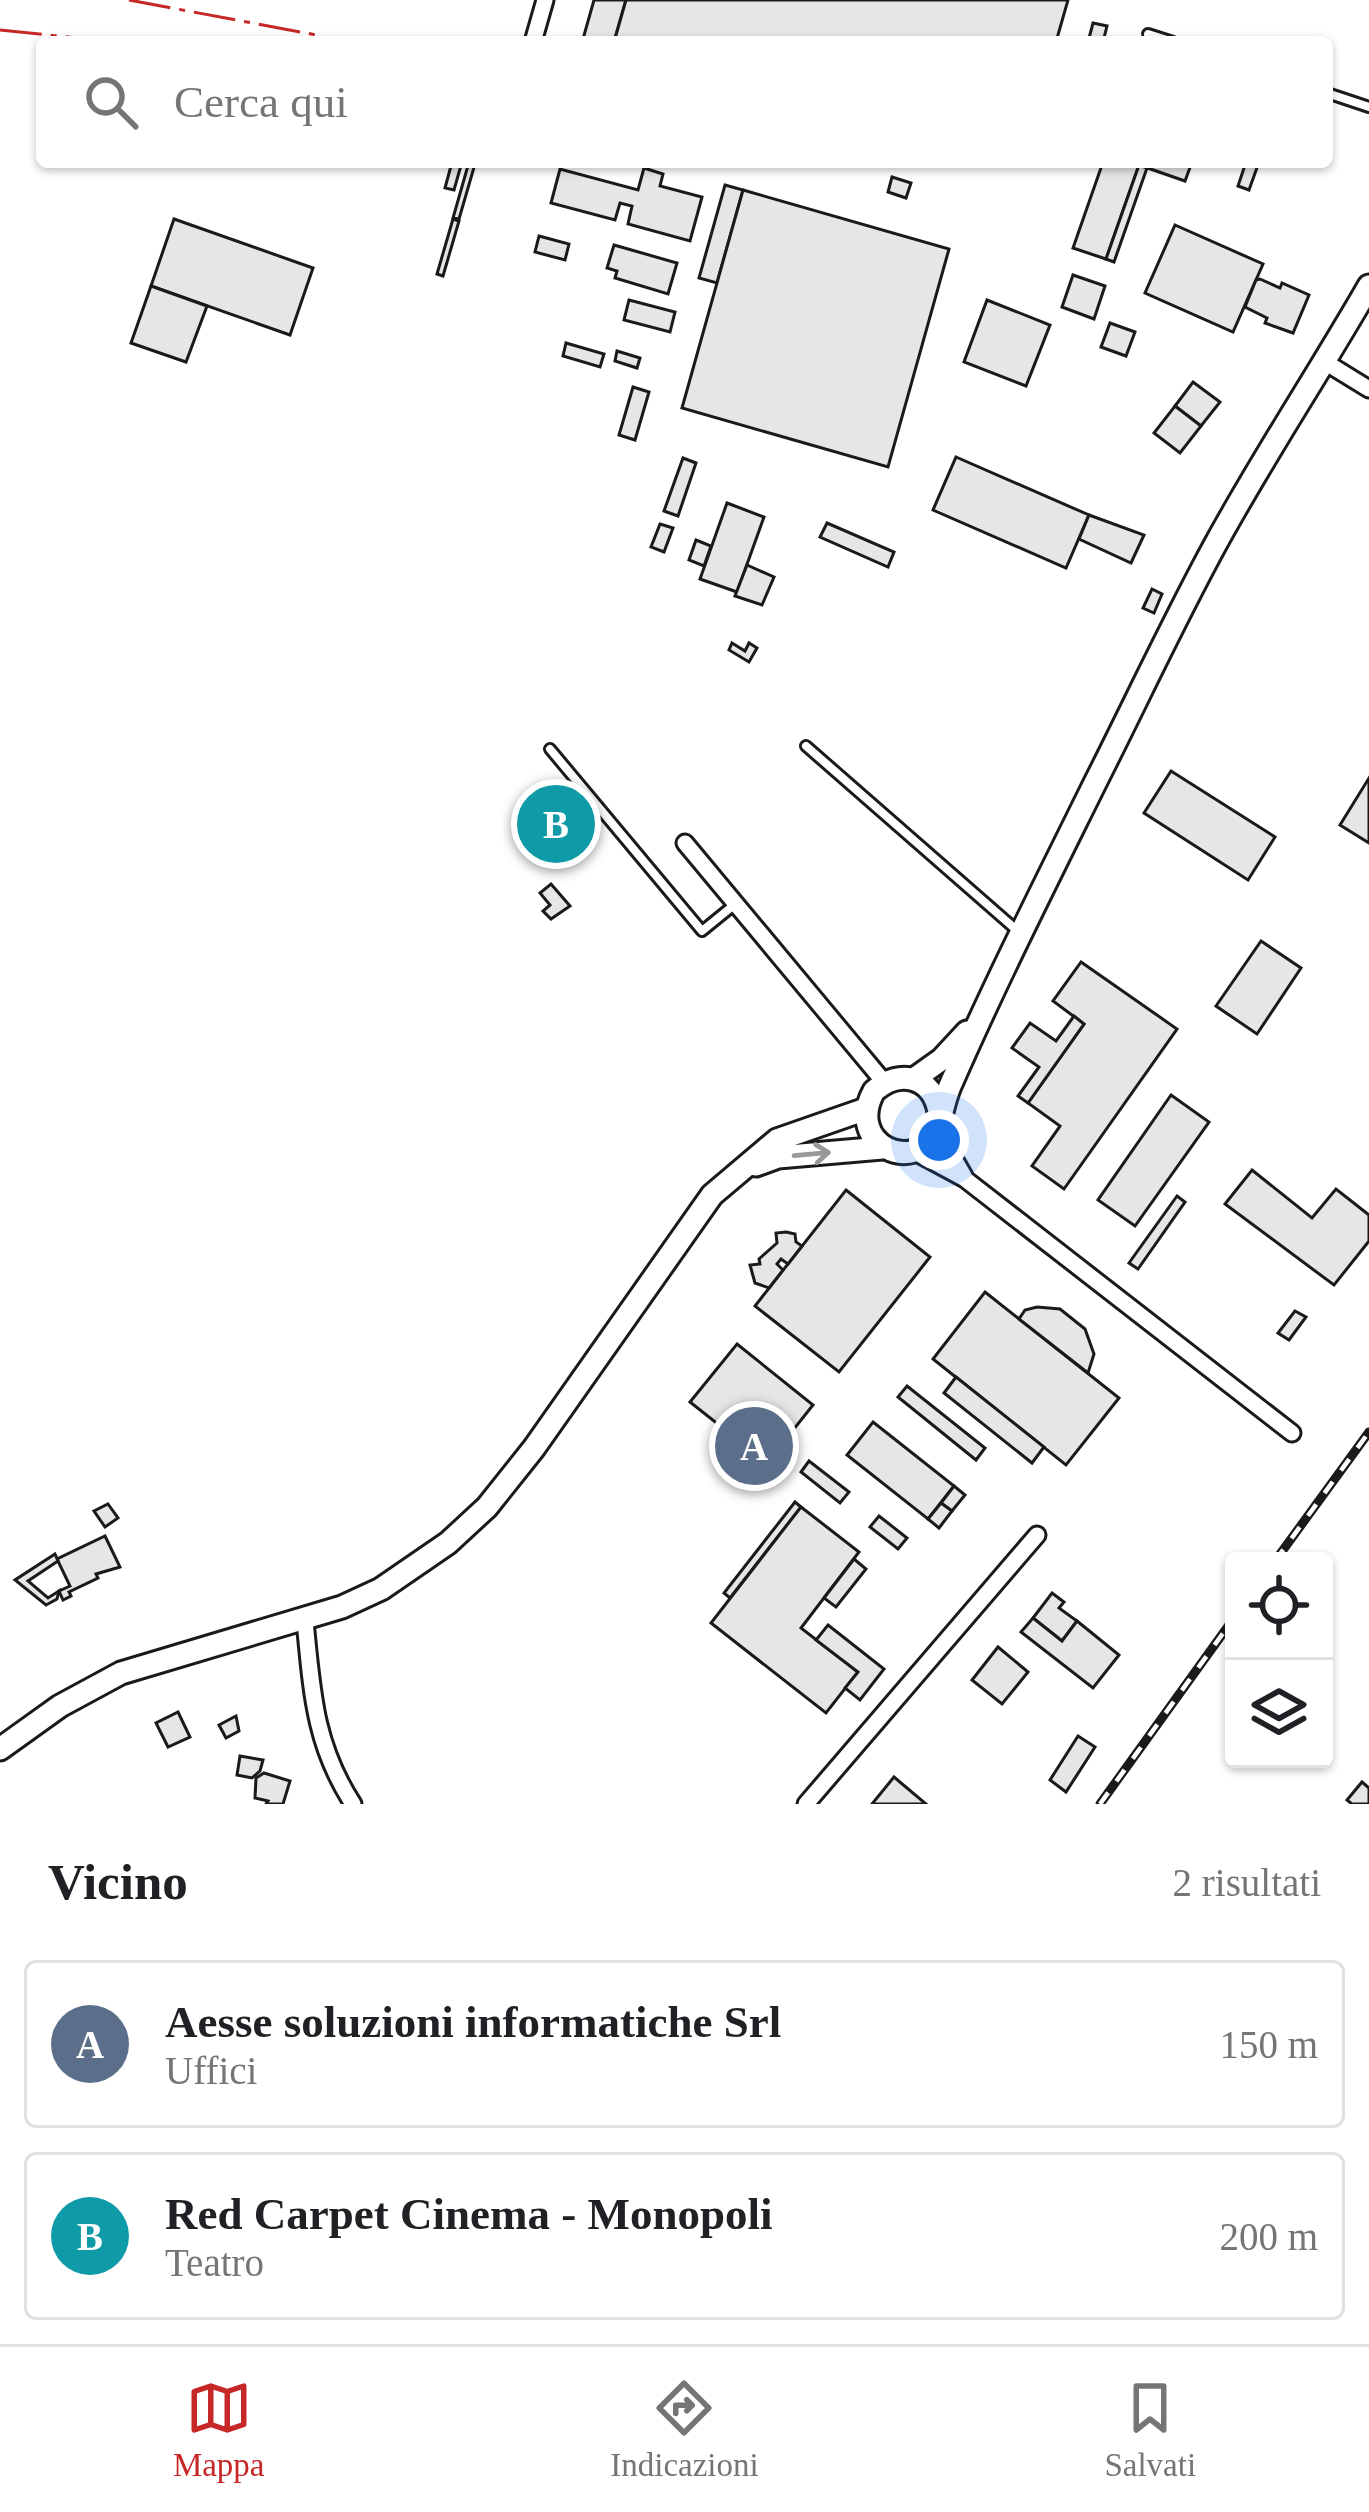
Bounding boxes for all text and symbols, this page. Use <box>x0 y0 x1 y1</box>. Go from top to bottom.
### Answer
search box <box>36 36 1333 168</box>
icon: search <box>78 69 144 135</box>
text: Cerca qui <box>174 77 348 127</box>
pin: B <box>517 779 595 869</box>
your location <box>909 1110 969 1170</box>
one-way arrow <box>792 1142 831 1165</box>
pin: A <box>715 1401 793 1491</box>
map controls <box>1225 1552 1333 1768</box>
button: locate <box>1225 1552 1333 1660</box>
button: layers <box>1225 1660 1333 1768</box>
text: Vicino <box>48 1854 188 1910</box>
text: 2 risultati <box>1173 1861 1321 1904</box>
text: Aesse soluzioni informatiche Srl <box>165 1997 781 2047</box>
text: A <box>76 2023 104 2066</box>
text: 150 m <box>1219 2023 1318 2066</box>
text: Uffici <box>165 2049 257 2092</box>
text: Red Carpet Cinema - Monopoli <box>165 2189 772 2239</box>
text: B <box>77 2215 103 2258</box>
text: 200 m <box>1219 2215 1318 2258</box>
text: Teatro <box>165 2241 264 2284</box>
tab: Mappa <box>173 2375 265 2484</box>
tab: Indicazioni <box>610 2375 759 2484</box>
tab: Salvati <box>1104 2375 1196 2484</box>

